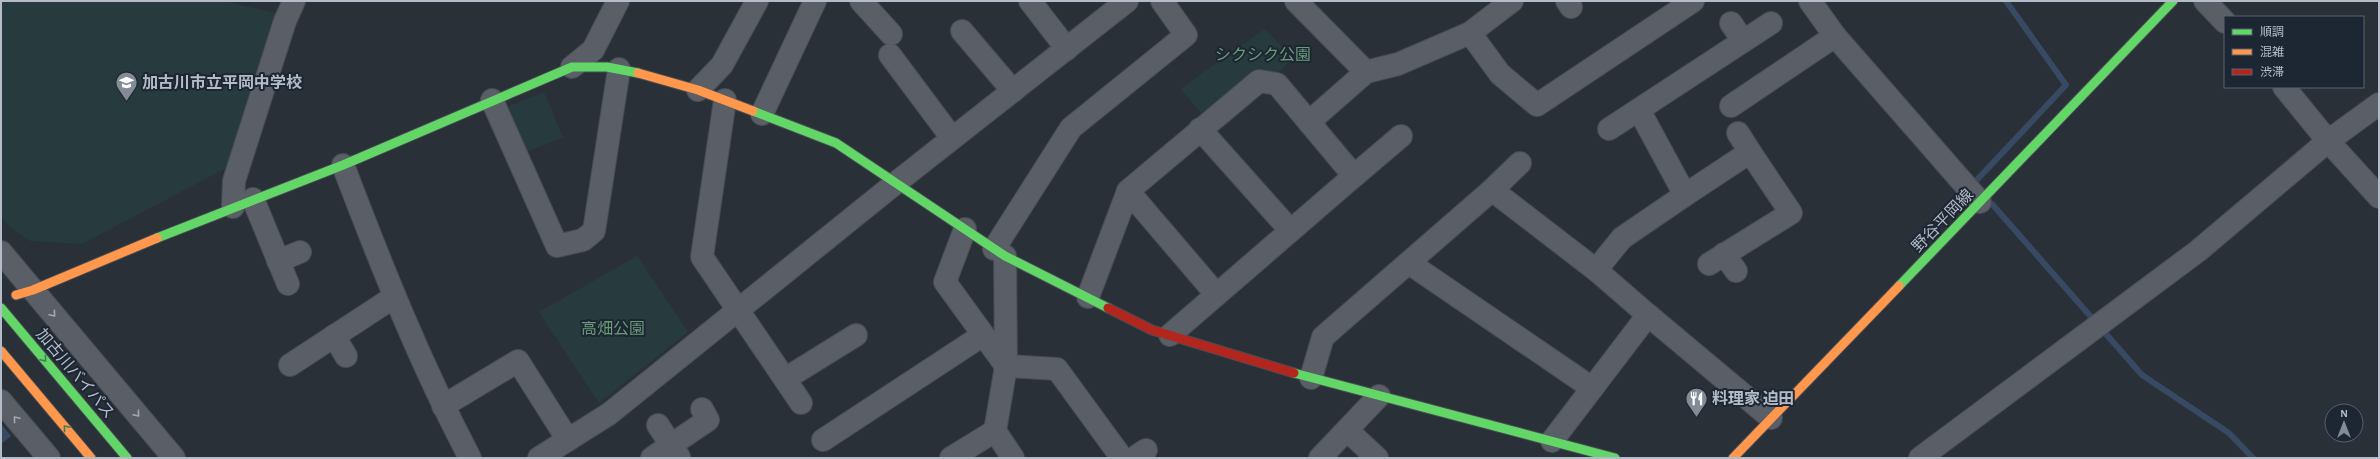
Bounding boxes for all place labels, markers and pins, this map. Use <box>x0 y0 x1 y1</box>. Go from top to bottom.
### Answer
school or university icon: 加古川市立平岡中学校 <box>113 69 139 102</box>
place label: 加古川市立平岡中学校 <box>142 74 302 91</box>
restaurant icon: 料理家 迫田 <box>1683 385 1709 418</box>
place label: 料理家 迫田 <box>1712 389 1794 407</box>

